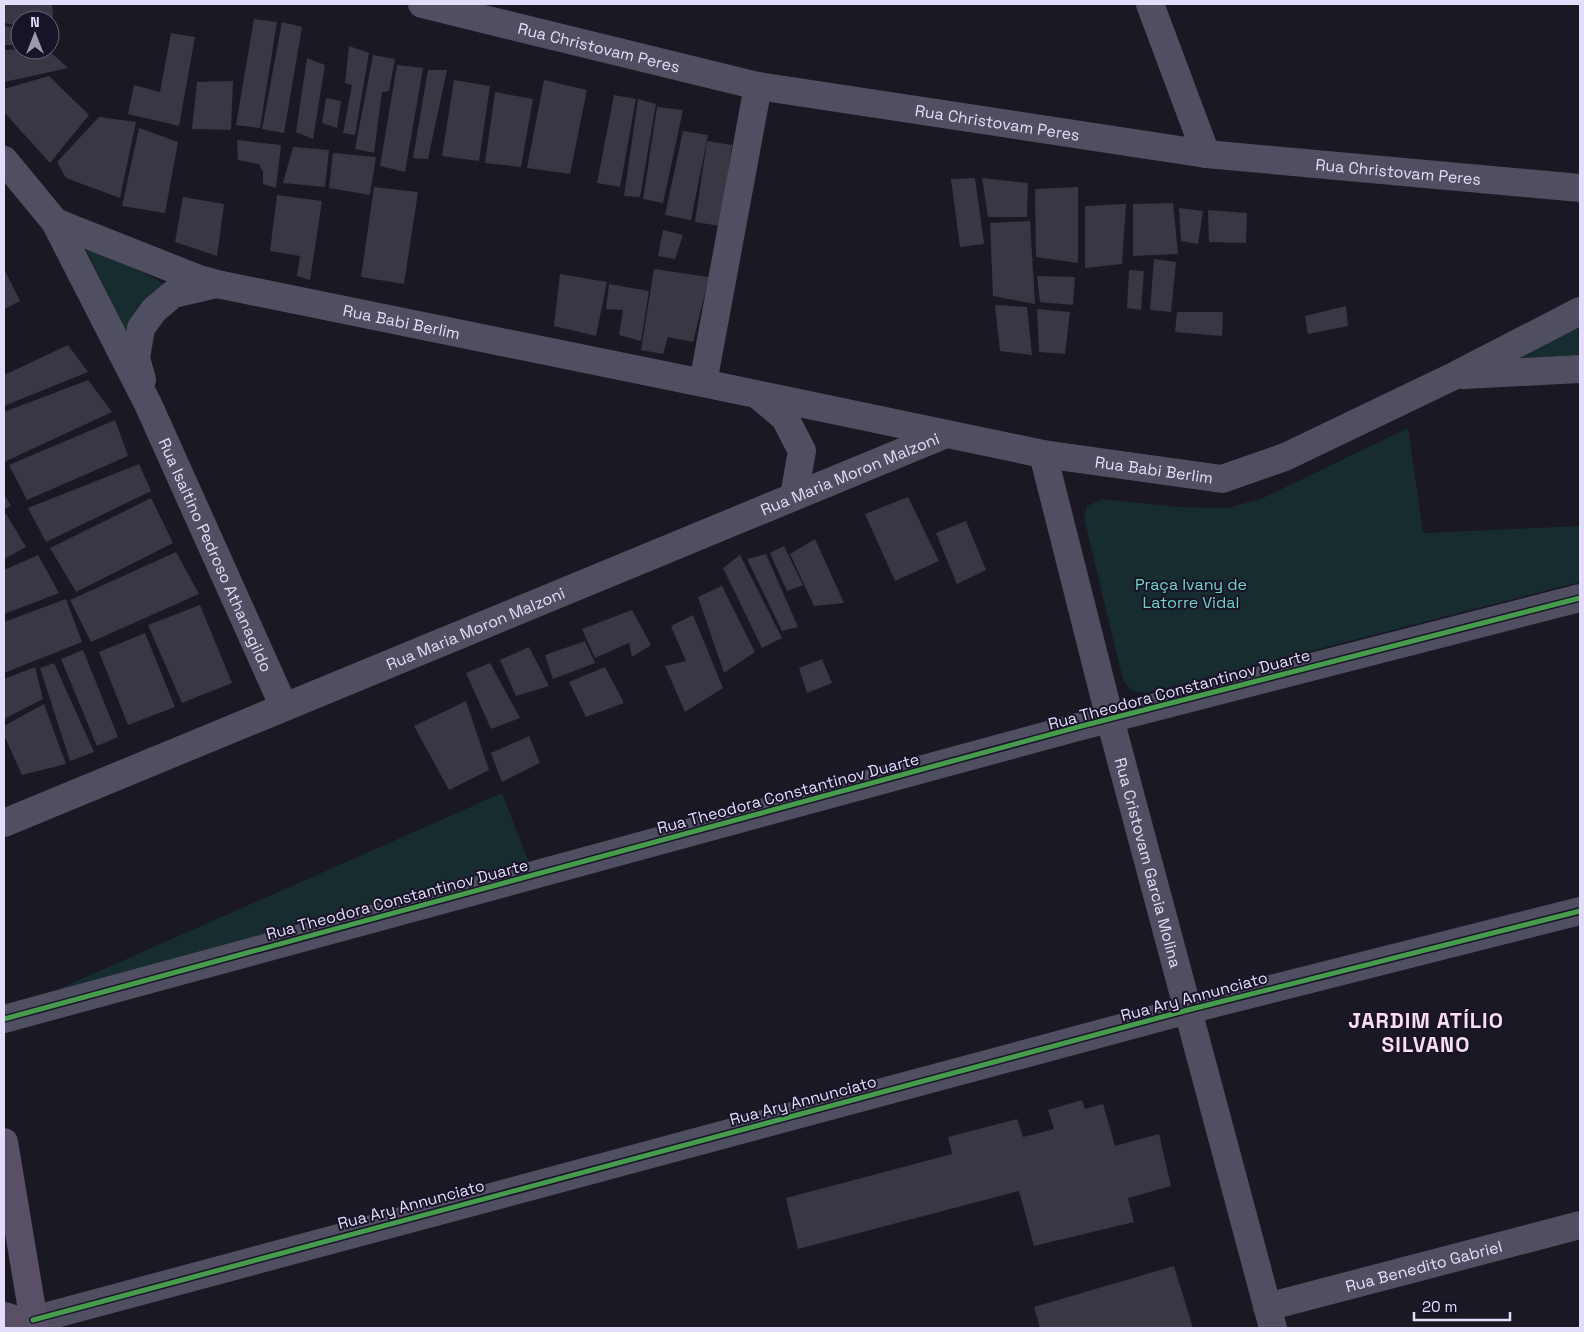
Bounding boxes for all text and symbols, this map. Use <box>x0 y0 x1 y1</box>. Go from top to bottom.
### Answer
north arrow <box>10 10 60 60</box>
text: N <box>30 13 40 31</box>
street label: Rua Christovam Peres <box>515 18 682 78</box>
street label: Rua Christovam Peres <box>914 100 1081 146</box>
street label: Rua Christovam Peres <box>1314 154 1482 190</box>
street label: Rua Babi Berlim <box>341 300 462 344</box>
street label: Rua Maria Moron Malzoni <box>757 428 942 520</box>
street label: Rua Isaltino Pedroso Athanagildo <box>154 435 277 675</box>
street label: Rua Babi Berlim <box>1094 451 1214 489</box>
park label: Praça Ivany de Latorre Vidal <box>1135 574 1247 613</box>
street label: Rua Maria Moron Malzoni <box>383 583 568 675</box>
street label: Rua Theodora Constantinov Duarte <box>1046 644 1312 735</box>
street label: Rua Theodora Constantinov Duarte <box>655 748 921 839</box>
street label: Rua Cristovam Garcia Molina <box>1110 755 1186 970</box>
street label: Rua Theodora Constantinov Duarte <box>264 854 530 945</box>
street label: Rua Ary Annunciato <box>1118 967 1270 1026</box>
district label: JARDIM ATÍLIO SILVANO <box>1348 1007 1504 1058</box>
street label: Rua Ary Annunciato <box>727 1071 879 1130</box>
street label: Rua Ary Annunciato <box>335 1175 487 1234</box>
street label: Rua Benedito Gabriel <box>1343 1236 1505 1297</box>
scale bar <box>1414 1290 1510 1322</box>
text: 20 m <box>1422 1297 1457 1316</box>

